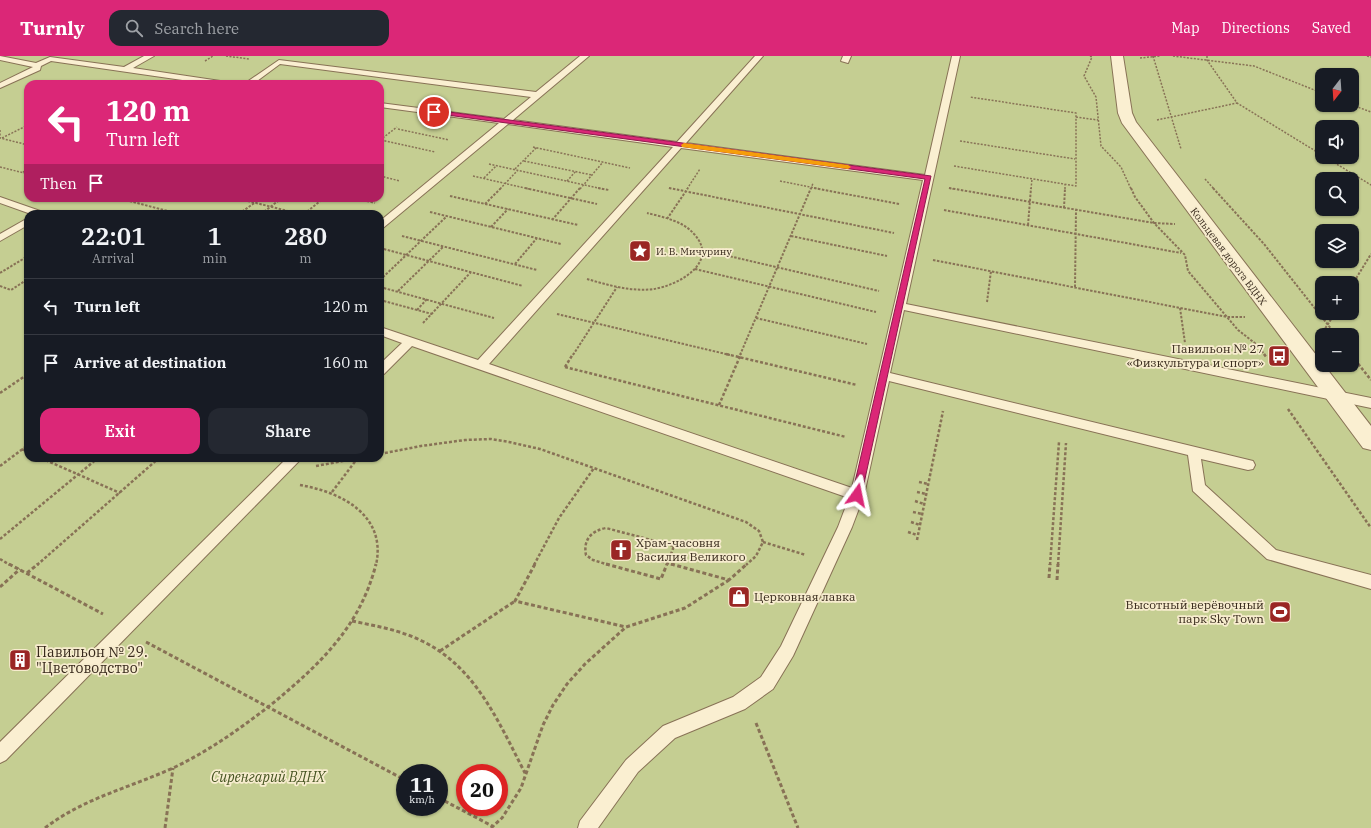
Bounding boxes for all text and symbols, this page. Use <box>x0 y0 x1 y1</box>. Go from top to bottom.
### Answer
search box <box>109 10 389 46</box>
text: Turnly <box>20 16 85 40</box>
icon: search <box>123 17 145 39</box>
text: Search here <box>155 19 239 38</box>
text: Map <box>1171 19 1200 37</box>
text: Directions <box>1222 19 1290 37</box>
text: Saved <box>1312 19 1351 37</box>
north arrow <box>1315 68 1359 112</box>
map controls <box>1315 68 1359 372</box>
text: 120 m <box>106 92 190 129</box>
pin <box>417 95 451 129</box>
icon: left <box>40 96 92 148</box>
icon: arrive <box>423 101 445 123</box>
button: sound <box>1315 120 1359 164</box>
text: Turn left <box>106 128 180 151</box>
icon: arrive <box>85 172 107 194</box>
button: search <box>1315 172 1359 216</box>
text: Then <box>40 174 77 193</box>
street label: Кольцевая дорога ВДНХ <box>1188 205 1270 308</box>
text: 22:01 <box>81 220 146 252</box>
text: 1 <box>208 220 222 252</box>
text: 280 <box>284 220 327 252</box>
button: layers <box>1315 224 1359 268</box>
place icon: И. В. Мичурину <box>627 238 653 264</box>
place label: И. В. Мичурину <box>656 245 732 258</box>
text: Arrival <box>92 250 134 267</box>
text: min <box>202 250 227 267</box>
text: m <box>299 250 312 267</box>
button: + <box>1315 276 1359 320</box>
icon: left <box>40 296 62 318</box>
text: Turn left <box>74 297 140 316</box>
text: 120 m <box>323 297 368 316</box>
button: − <box>1315 328 1359 372</box>
place label: Павильон № 27 «Физкультура и спорт» <box>1127 341 1264 370</box>
bus stop icon: Павильон № 27 «Физкультура и спорт» <box>1266 343 1292 369</box>
icon: arrive <box>40 352 62 374</box>
text: Arrive at destination <box>74 353 226 372</box>
text: 160 m <box>323 353 368 372</box>
button: Exit <box>40 408 200 454</box>
button: Share <box>208 408 368 454</box>
position arrow <box>836 474 878 516</box>
place label: Храм-часовня Василия Великого <box>636 535 746 564</box>
church icon: Храм-часовня Василия Великого <box>608 537 634 563</box>
shop icon: Церковная лавка <box>726 584 752 610</box>
place label: Церковная лавка <box>754 589 856 604</box>
place label: Высотный верёвочный парк Sky Town <box>1125 597 1264 626</box>
sports icon: Высотный верёвочный парк Sky Town <box>1267 599 1293 625</box>
place label: Павильон № 29. "Цветоводство" <box>36 643 148 677</box>
building icon: Павильон № 29. "Цветоводство" <box>7 647 33 673</box>
speed limit sign: 20 <box>456 764 508 816</box>
park label: Сиренгарий ВДНХ <box>211 768 327 786</box>
text: 11 <box>410 771 434 798</box>
text: km/h <box>409 793 435 806</box>

